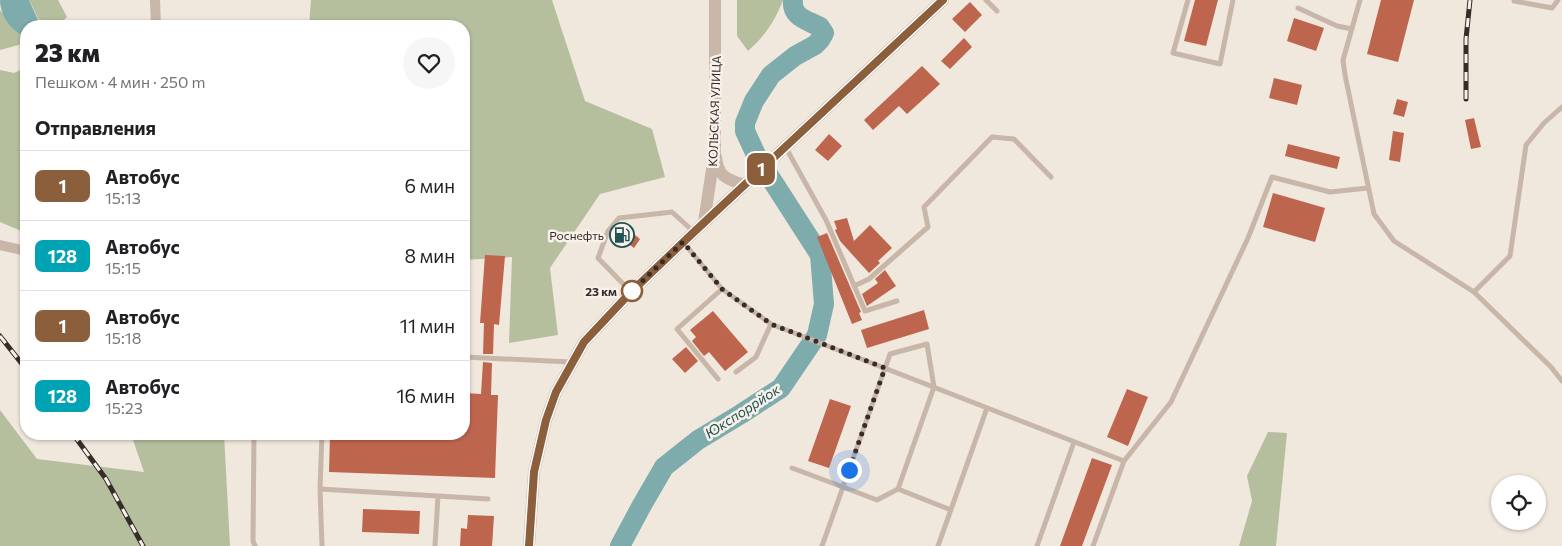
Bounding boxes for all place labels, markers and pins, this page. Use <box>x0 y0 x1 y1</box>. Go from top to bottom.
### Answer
fuel station icon: Роснефть <box>609 222 635 248</box>
place label: Роснефть <box>549 228 604 242</box>
marker: 23 км <box>621 280 643 302</box>
place label: 23 км <box>585 284 617 298</box>

